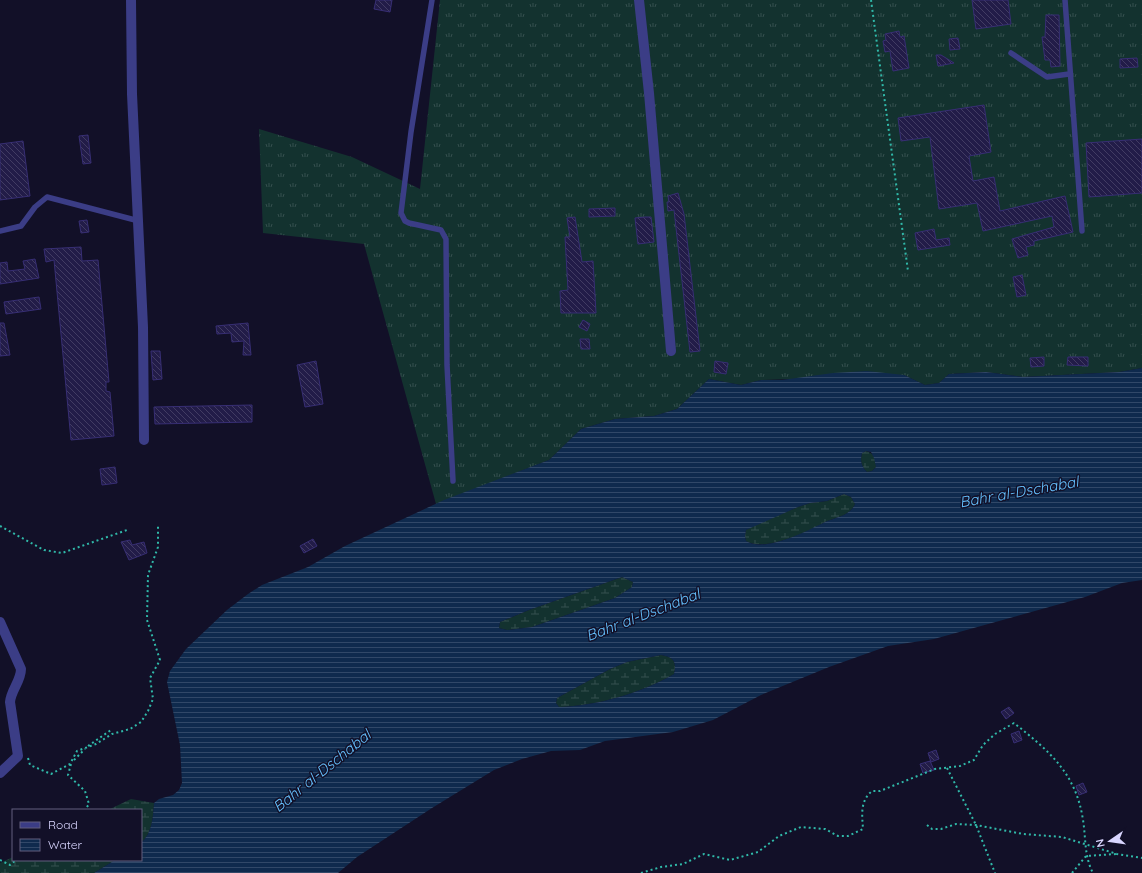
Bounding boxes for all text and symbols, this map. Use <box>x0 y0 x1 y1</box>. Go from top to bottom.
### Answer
water label: Bahr al-Dschabal <box>958 471 1081 511</box>
water label: Bahr al-Dschabal <box>583 584 704 645</box>
water label: Bahr al-Dschabal <box>269 724 376 816</box>
legend <box>12 809 142 861</box>
text: Road <box>48 817 78 832</box>
north arrow <box>1090 821 1130 861</box>
text: Water <box>48 837 83 852</box>
text: N <box>1093 838 1108 849</box>

